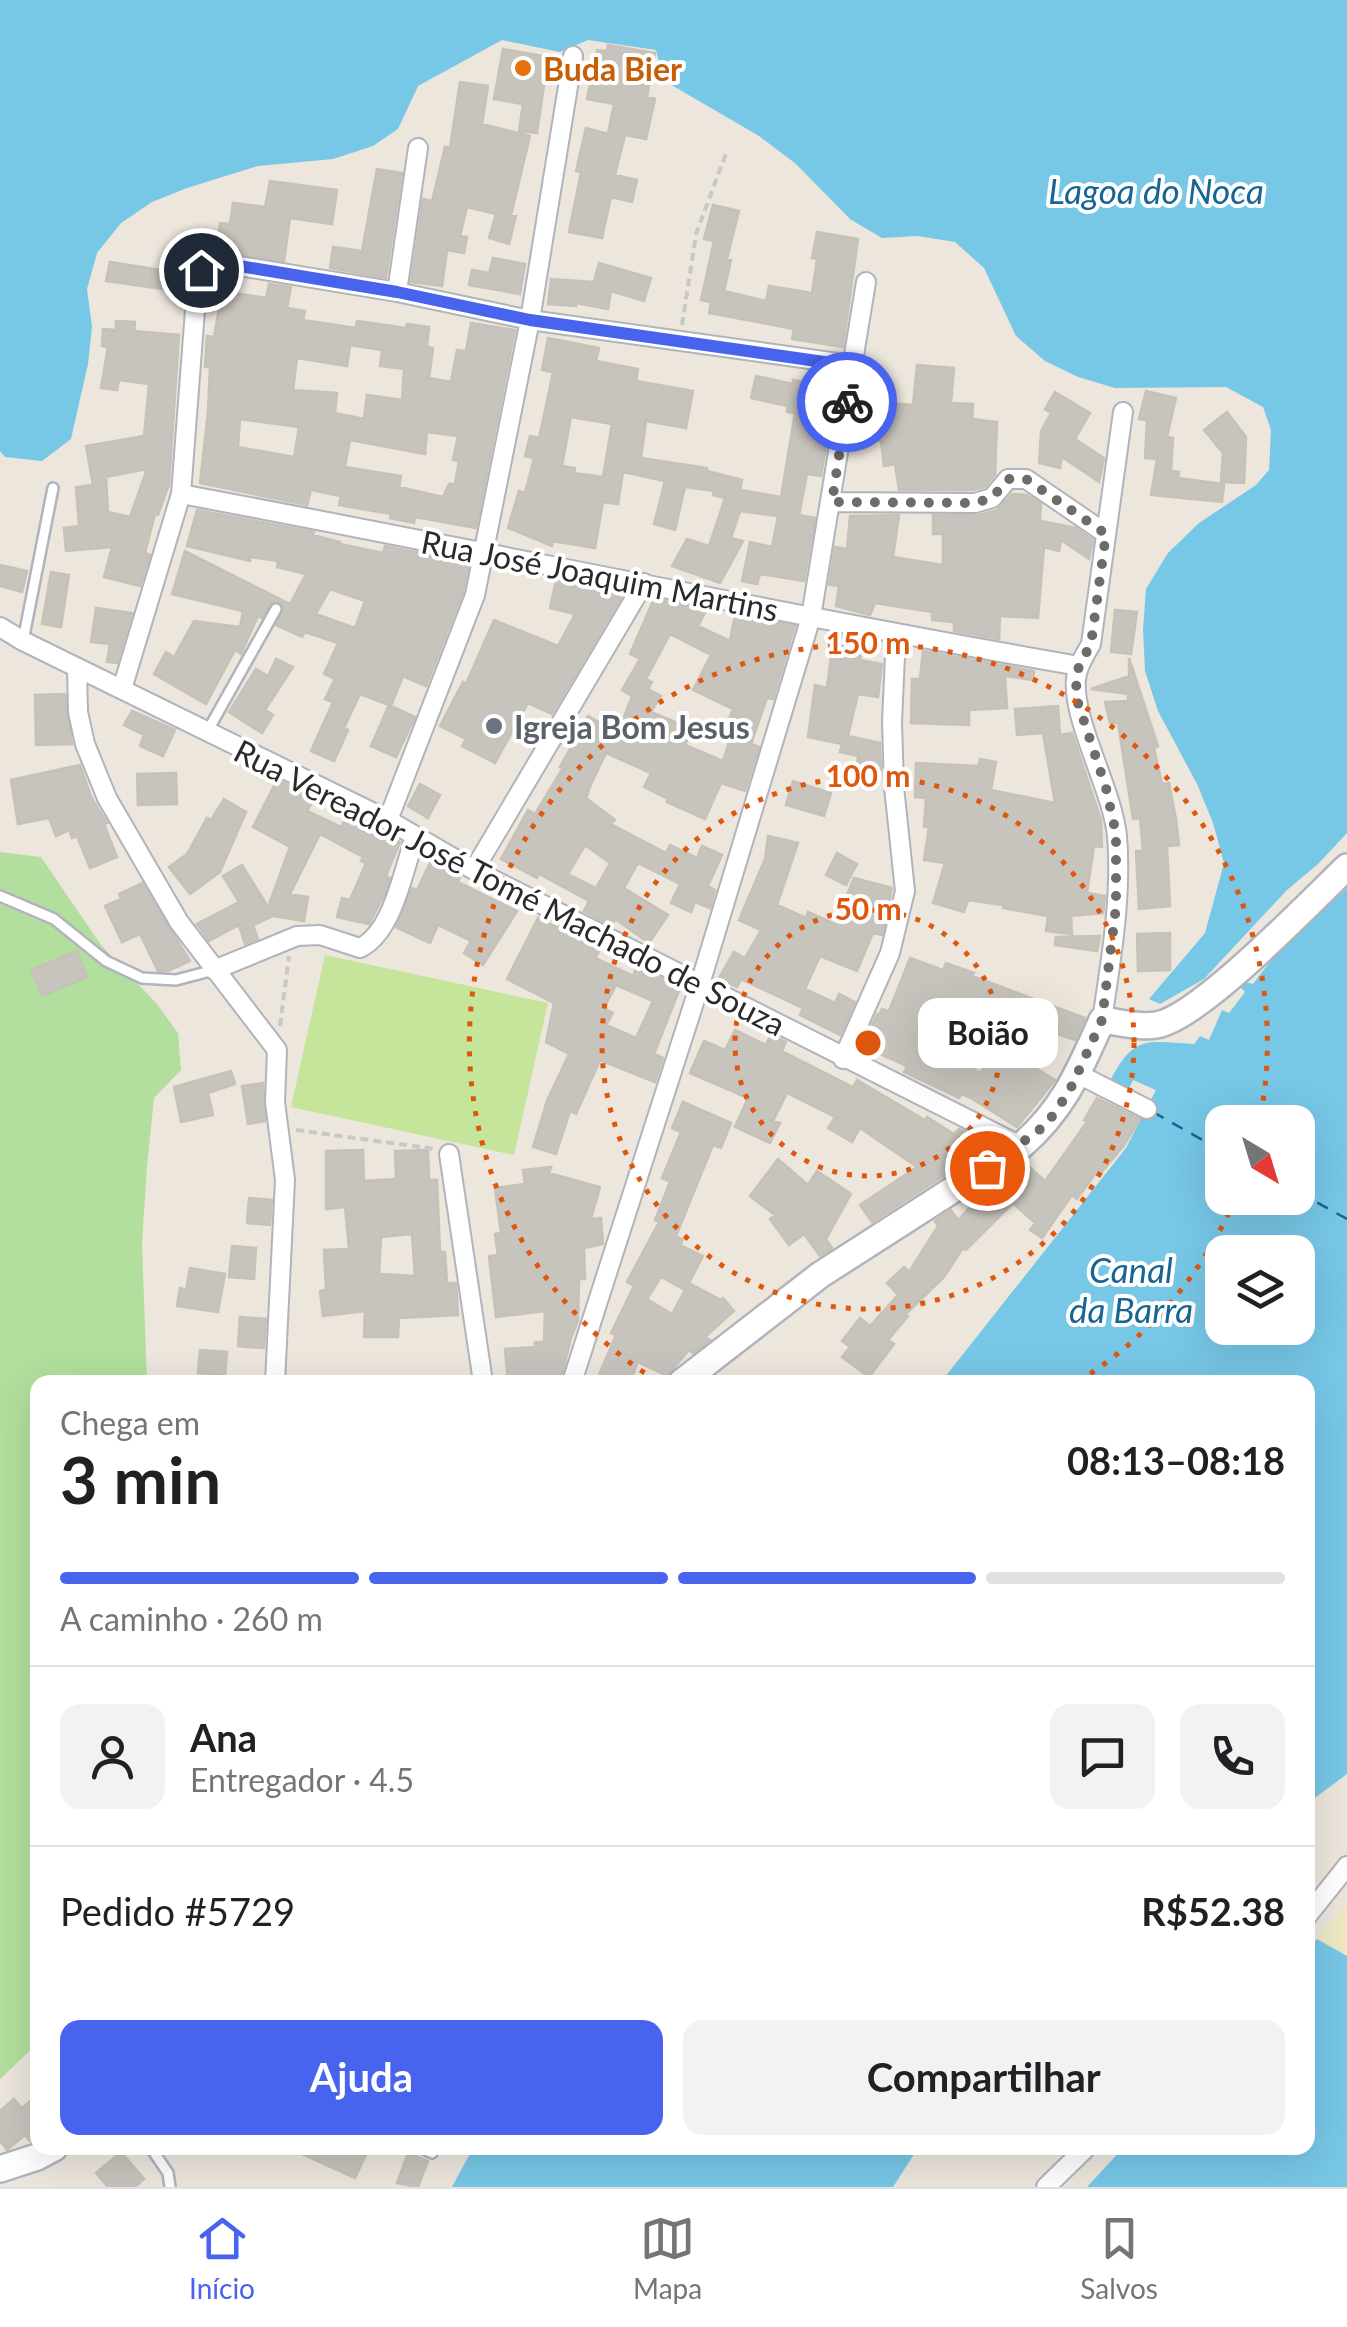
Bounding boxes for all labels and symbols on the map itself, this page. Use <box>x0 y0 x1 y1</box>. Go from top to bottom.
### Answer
place label: Buda Bier <box>543 49 682 88</box>
marker: Buda Bier <box>512 57 534 79</box>
water label: Lagoa do Noca <box>1048 169 1264 211</box>
pin <box>159 228 244 313</box>
courier <box>797 352 897 452</box>
street label: Rua José Joaquim Martins <box>418 521 782 629</box>
text: 150 m <box>826 624 910 660</box>
place label: Igreja Bom Jesus <box>514 707 750 746</box>
marker: Igreja Bom Jesus <box>483 715 505 737</box>
street label: Rua Vereador José Tomé Machado de Souza <box>228 730 792 1044</box>
text: 100 m <box>826 757 910 793</box>
text: 50 m <box>834 890 902 926</box>
callout: Boião <box>917 998 1057 1068</box>
centre of rings <box>850 1025 886 1061</box>
north arrow <box>1205 1105 1315 1215</box>
pin <box>945 1126 1030 1211</box>
water label: Canal da Barra <box>1069 1248 1193 1330</box>

